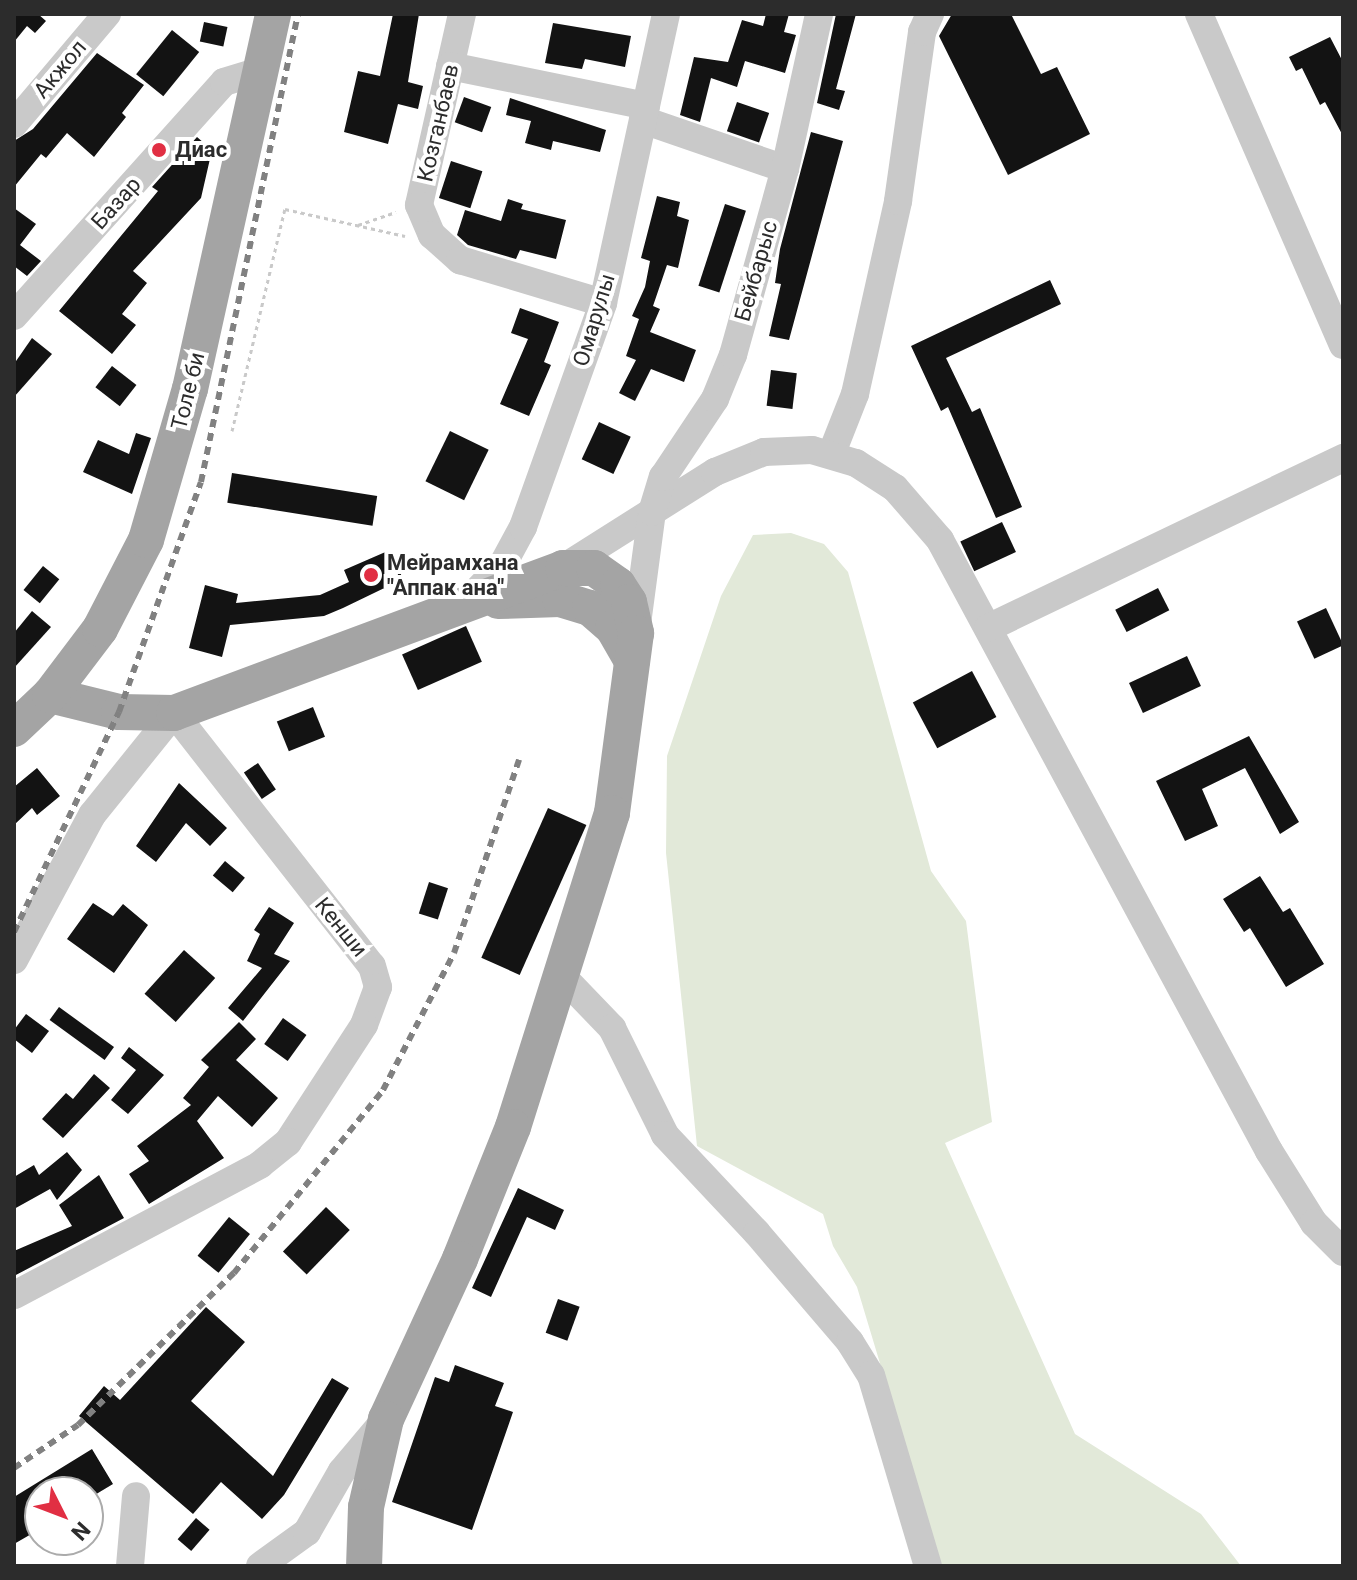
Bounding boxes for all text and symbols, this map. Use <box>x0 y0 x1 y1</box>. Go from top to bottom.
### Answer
street label: Акжол <box>28 34 92 104</box>
street label: Козганбаев <box>412 62 464 184</box>
place label: Диас <box>175 137 227 163</box>
marker: Диас <box>150 141 168 159</box>
street label: Базар <box>86 171 146 235</box>
street label: Бейбарыс <box>729 218 783 324</box>
street label: Омарулы <box>567 271 621 369</box>
street label: Толе би <box>166 349 210 433</box>
place label: Мейрамхана "Аппак ана" <box>387 549 519 600</box>
marker: Мейрамхана "Аппак ана" <box>362 566 380 584</box>
street label: Кенши <box>309 892 373 962</box>
north arrow <box>24 1476 104 1556</box>
text: N <box>66 1517 95 1545</box>

